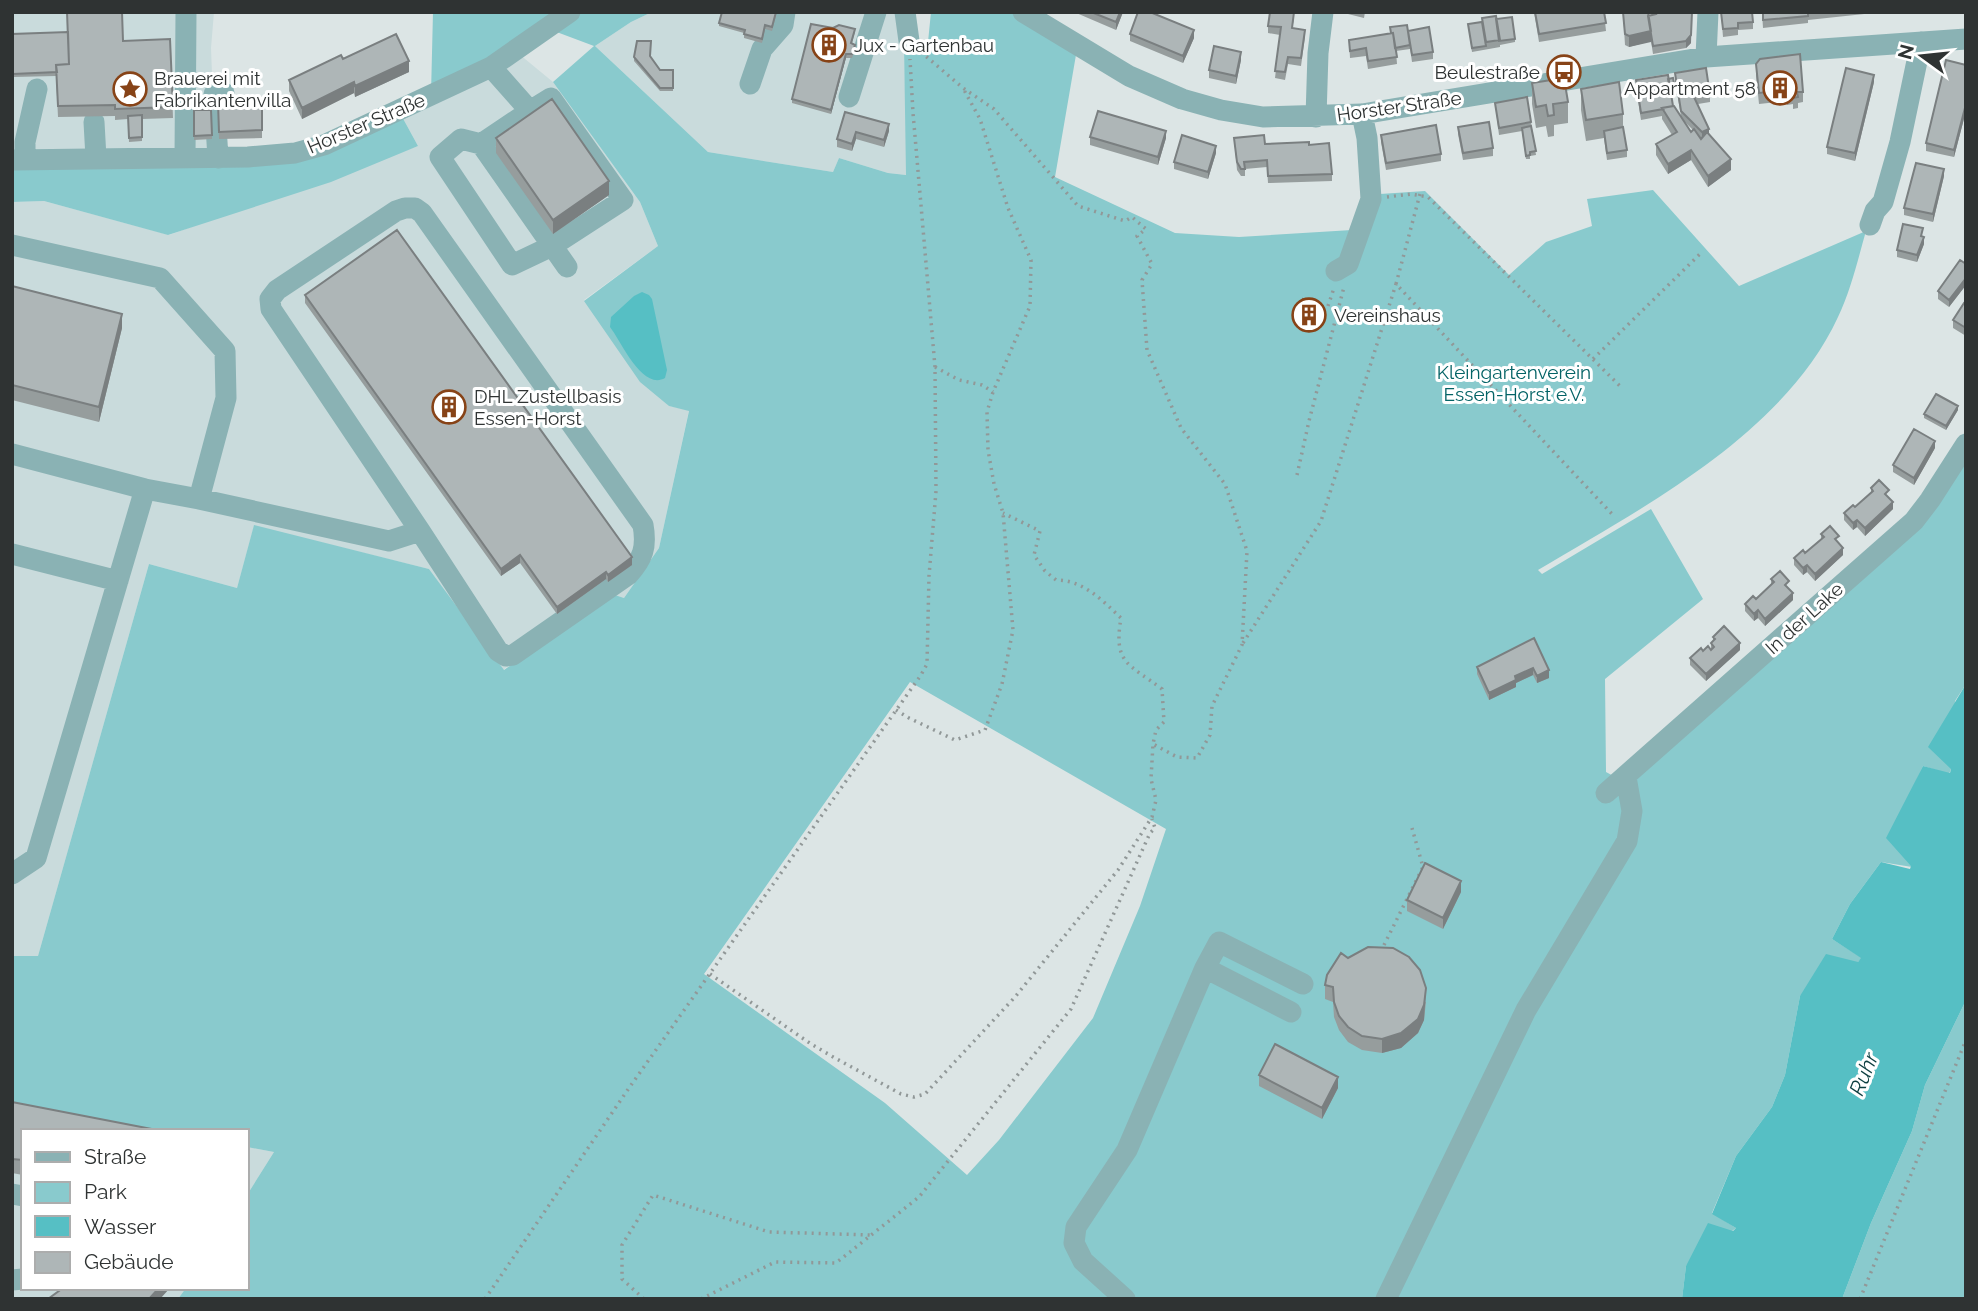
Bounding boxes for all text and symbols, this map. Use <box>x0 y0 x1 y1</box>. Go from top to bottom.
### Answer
north arrow <box>1887 21 1957 91</box>
building icon: Jux - Gartenbau <box>810 26 848 64</box>
place label: Jux - Gartenbau <box>854 34 994 56</box>
text: N <box>1893 42 1918 61</box>
bus stop icon: Beulestraße <box>1545 53 1583 91</box>
place label: Beulestraße <box>1434 61 1540 83</box>
place label: Brauerei mit Fabrikantenvilla <box>154 67 291 111</box>
building icon: Appartment 58 <box>1761 69 1799 107</box>
place icon: Brauerei mit Fabrikantenvilla <box>111 70 149 108</box>
place label: Appartment 58 <box>1624 77 1756 99</box>
street label: Horster Straße <box>1335 86 1463 126</box>
street label: Horster Straße <box>304 88 428 158</box>
building icon: Vereinshaus <box>1290 296 1328 334</box>
place label: Vereinshaus <box>1334 304 1441 326</box>
park label: Kleingartenverein Essen-Horst e.V. <box>1437 361 1591 405</box>
place label: DHL Zustellbasis Essen-Horst <box>474 385 621 429</box>
building icon: DHL Zustellbasis Essen-Horst <box>430 388 468 426</box>
street label: In der Lake <box>1761 577 1847 659</box>
water label: Ruhr <box>1844 1048 1884 1099</box>
legend <box>21 1129 248 1290</box>
text: Straße <box>84 1144 146 1169</box>
text: Park <box>84 1179 127 1204</box>
text: Wasser <box>84 1214 157 1239</box>
text: Gebäude <box>84 1249 174 1274</box>

